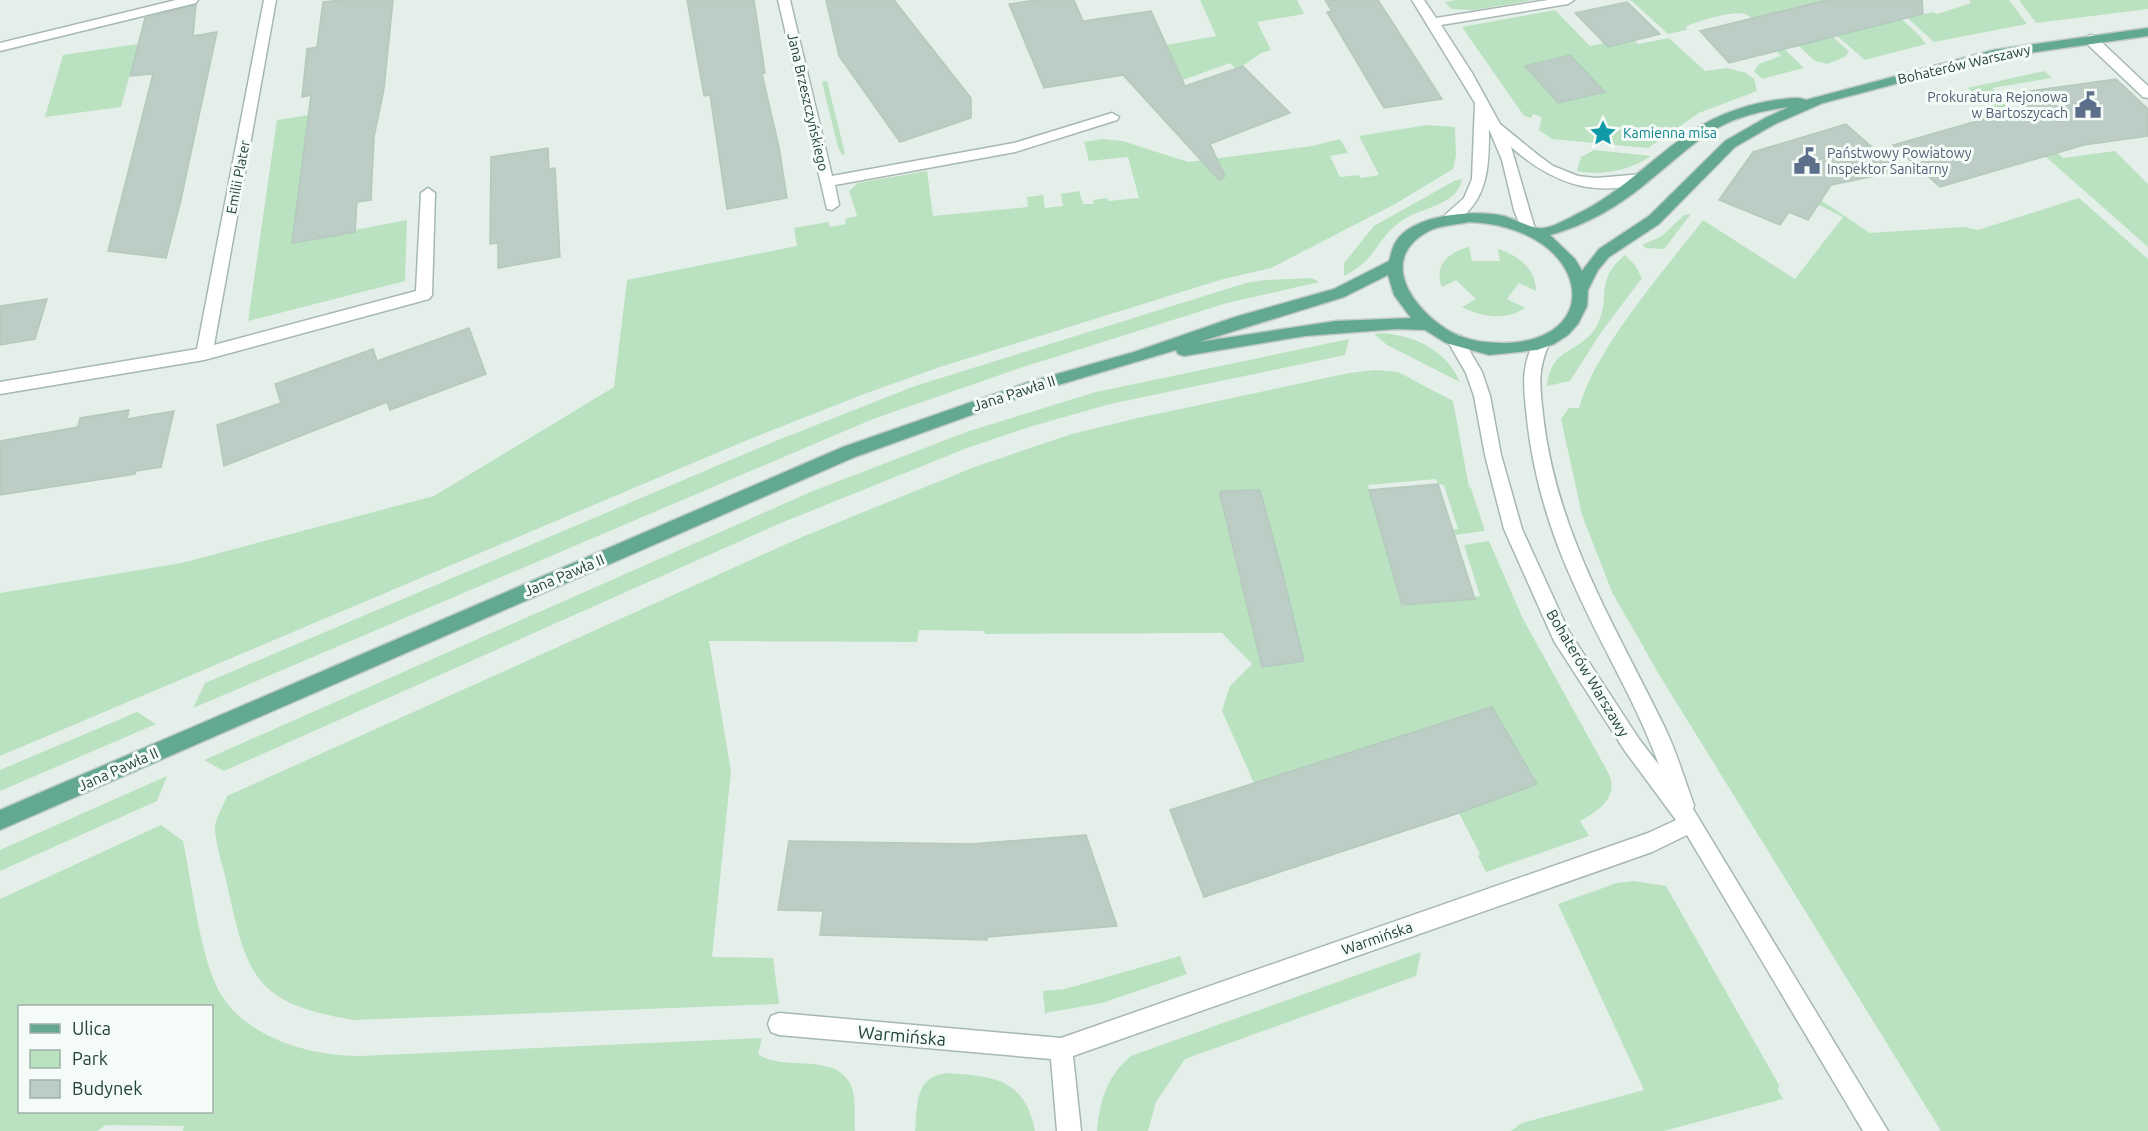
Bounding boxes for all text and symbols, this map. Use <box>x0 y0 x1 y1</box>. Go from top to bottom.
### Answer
street label: Jana Brzeszczyńskiego <box>784 31 832 173</box>
street label: Bohaterów Warszawy <box>1896 41 2032 87</box>
place label: Prokuratura Rejonowa w Bartoszycach <box>1927 89 2068 121</box>
public building icon: Prokuratura Rejonowa w Bartoszycach <box>2073 90 2103 120</box>
place icon: Kamienna misa <box>1588 118 1618 148</box>
place label: Kamienna misa <box>1623 125 1717 141</box>
street label: Emilii Plater <box>223 138 253 215</box>
place label: Państwowy Powiatowy Inspektor Sanitarny <box>1827 145 1972 177</box>
public building icon: Państwowy Powiatowy Inspektor Sanitarny <box>1792 146 1822 176</box>
street label: Jana Pawła II <box>971 372 1057 414</box>
street label: Jana Pawła II <box>521 550 607 600</box>
street label: Bohaterów Warszawy <box>1543 606 1633 740</box>
street label: Jana Pawła II <box>75 744 161 794</box>
street label: Warmińska <box>1339 918 1415 958</box>
legend <box>18 1005 213 1113</box>
text: Ulica <box>72 1018 111 1038</box>
street label: Warmińska <box>857 1021 947 1049</box>
text: Park <box>72 1048 108 1068</box>
text: Budynek <box>72 1078 142 1098</box>

